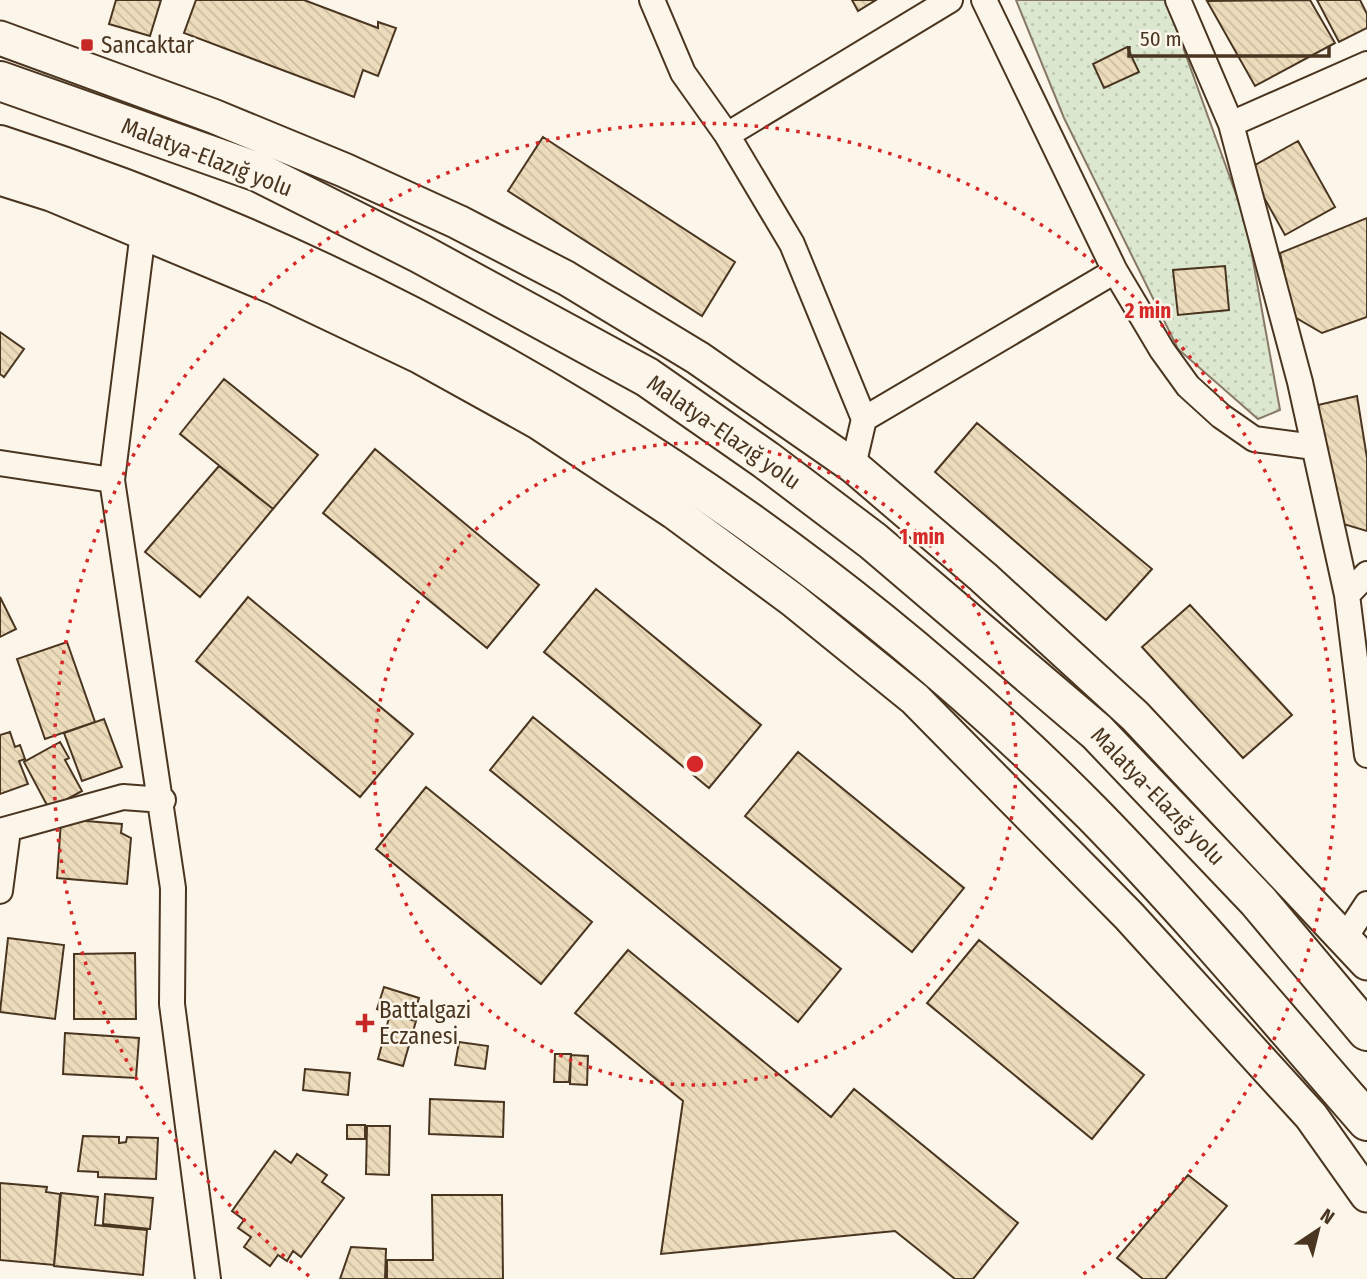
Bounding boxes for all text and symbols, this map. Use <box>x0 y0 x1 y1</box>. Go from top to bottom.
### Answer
scale bar <box>1129 14 1328 58</box>
text: 50 m <box>1140 26 1182 52</box>
place label: Sancaktar <box>101 31 194 59</box>
marker: Sancaktar <box>79 37 95 53</box>
street label: Malatya-Elazığ yolu <box>118 112 296 202</box>
text: 2 min <box>1124 298 1171 324</box>
street label: Malatya-Elazığ yolu <box>642 369 806 495</box>
text: 1 min <box>899 524 945 550</box>
street label: Malatya-Elazığ yolu <box>1085 721 1231 871</box>
centre of rings <box>683 752 707 776</box>
place label: Battalgazi Eczanesi <box>379 996 471 1050</box>
marker: Battalgazi Eczanesi <box>357 1015 373 1031</box>
north arrow <box>1283 1195 1353 1265</box>
text: N <box>1316 1204 1339 1229</box>

